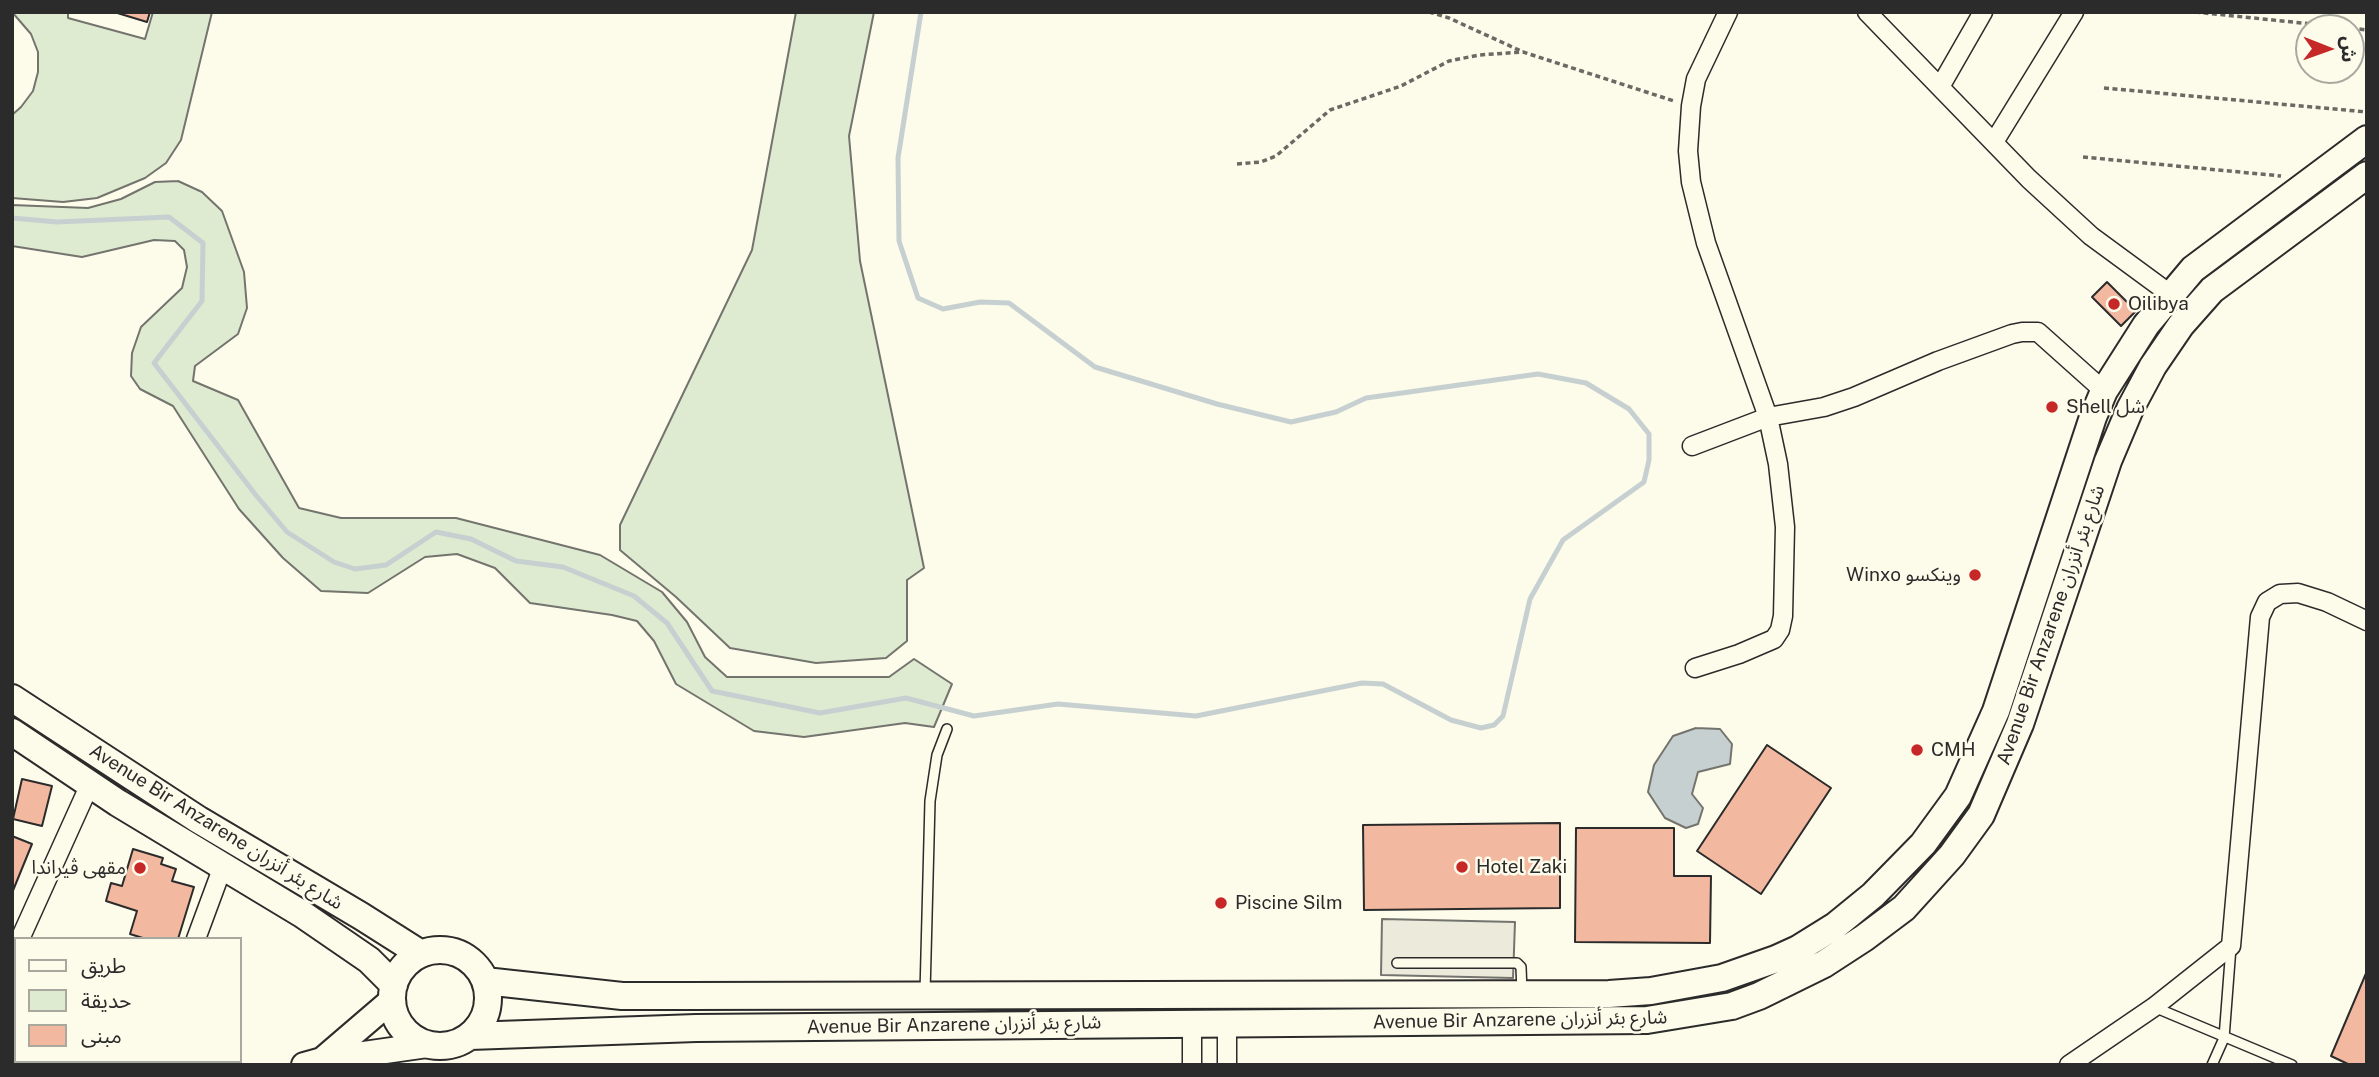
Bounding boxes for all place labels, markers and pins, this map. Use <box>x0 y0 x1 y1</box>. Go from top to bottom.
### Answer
place label: Oilibya <box>2128 293 2189 315</box>
marker: Oilibya <box>2106 296 2122 312</box>
place label: Shell شل <box>2066 396 2145 418</box>
marker: Shell شل <box>2044 399 2060 415</box>
place label: Winxo وينكسو <box>1846 564 1961 586</box>
marker: Winxo وينكسو <box>1967 567 1983 583</box>
place label: CMH <box>1931 739 1975 761</box>
marker: CMH <box>1909 742 1925 758</box>
place label: Hotel Zaki <box>1476 856 1567 878</box>
place label: مقهى ڤيراندا <box>31 857 126 879</box>
marker: Hotel Zaki <box>1454 859 1470 875</box>
marker: مقهى ڤيراندا <box>132 860 148 876</box>
place label: Piscine Silm <box>1235 892 1342 914</box>
marker: Piscine Silm <box>1213 895 1229 911</box>

